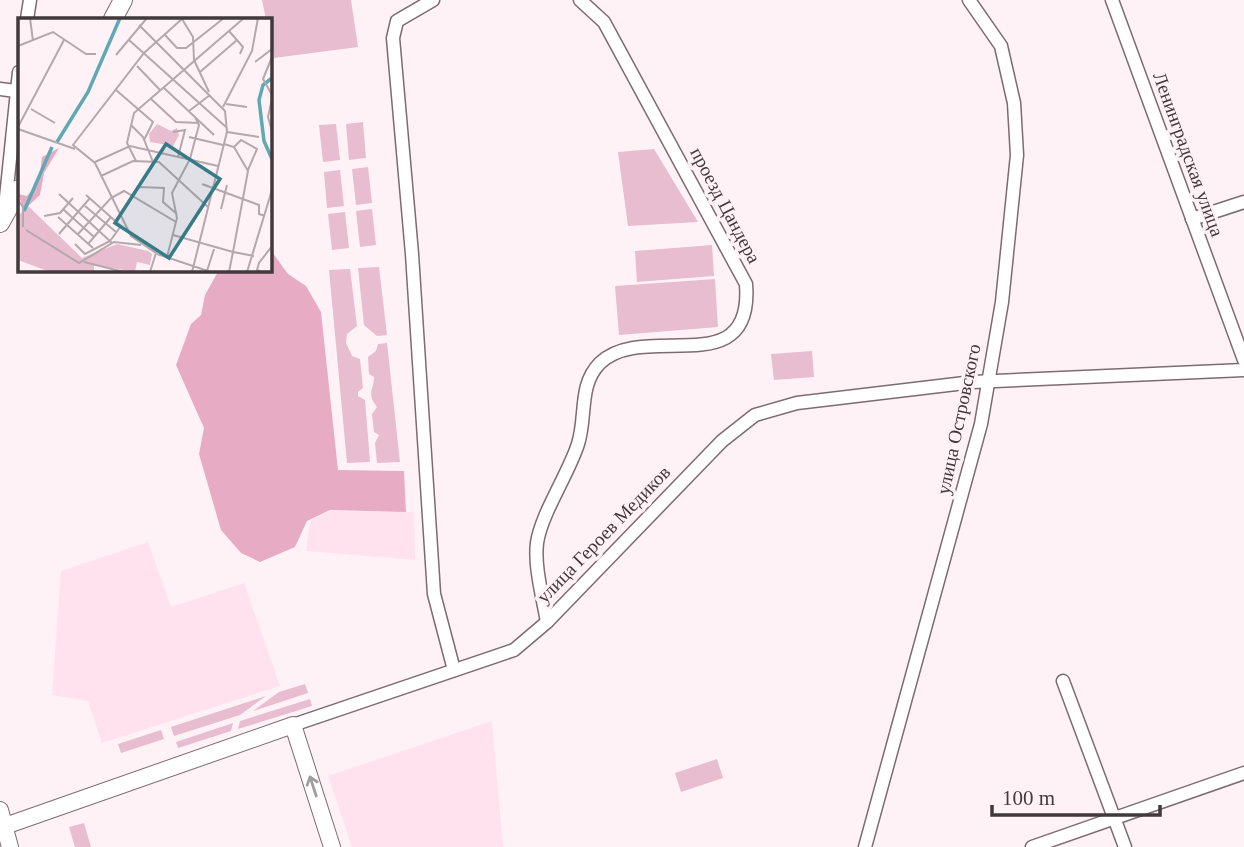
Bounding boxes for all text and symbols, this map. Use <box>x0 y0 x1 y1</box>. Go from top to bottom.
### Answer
inset map <box>18 18 271 271</box>
street label: Ленинградская улица <box>1149 69 1228 240</box>
street label: проезд Цандера <box>686 144 765 267</box>
street label: улица Островского <box>932 342 985 496</box>
street label: улица Героев Медиков <box>532 461 674 607</box>
scale bar <box>992 774 1160 818</box>
one-way arrow <box>305 775 318 797</box>
text: 100 m <box>1002 786 1055 810</box>

